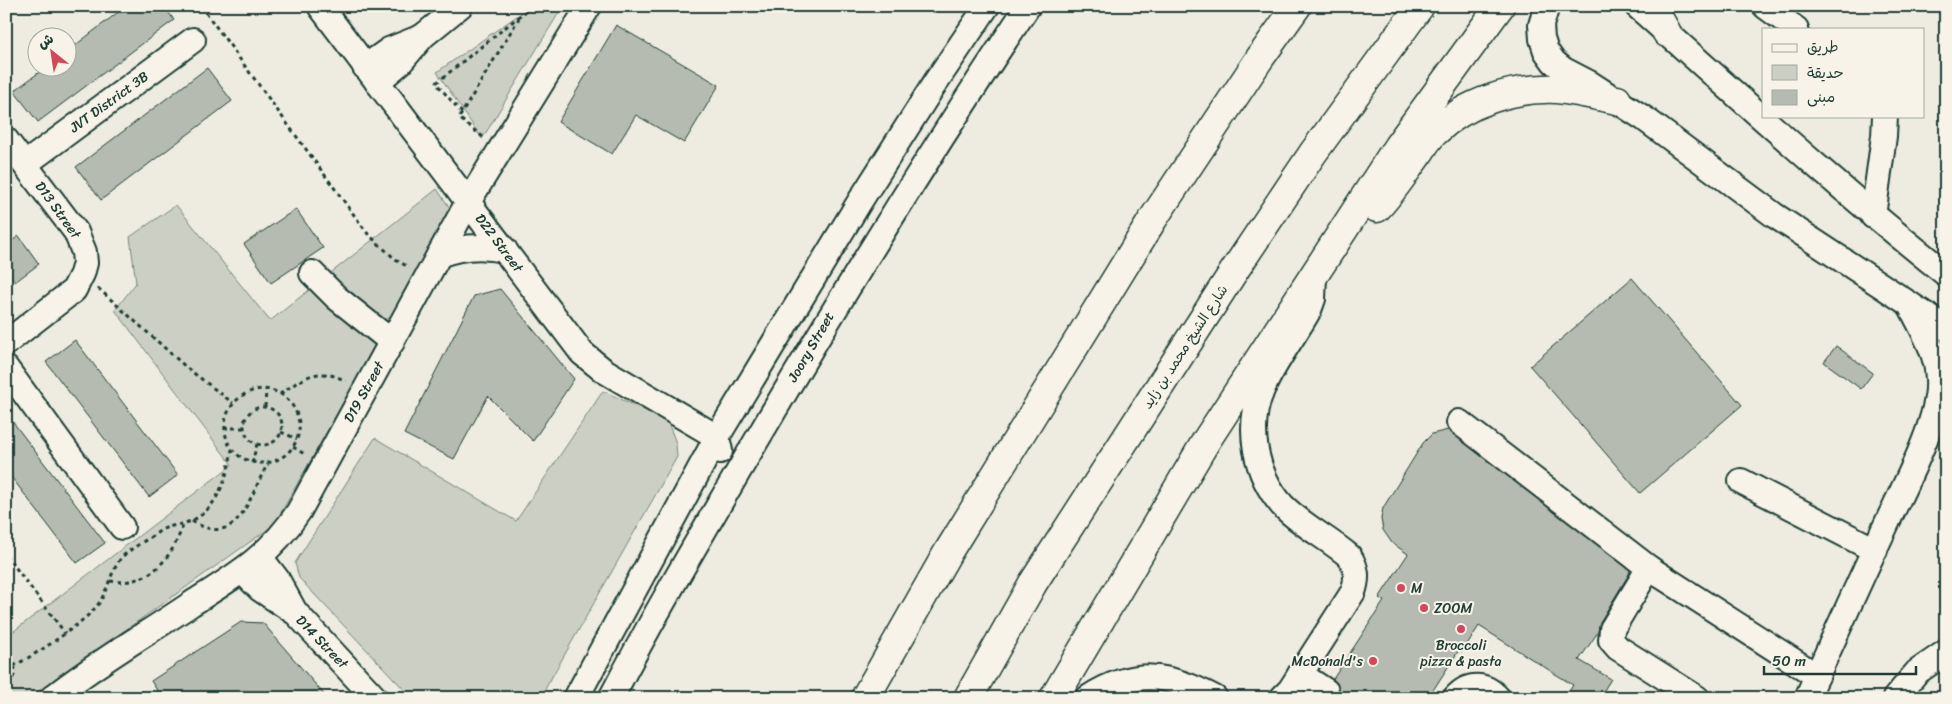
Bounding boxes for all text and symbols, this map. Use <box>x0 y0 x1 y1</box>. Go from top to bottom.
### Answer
text: ش <box>33 26 59 56</box>
north arrow <box>28 28 78 78</box>
legend <box>1762 28 1924 118</box>
text: طريق <box>1807 34 1839 60</box>
text: حديقة <box>1807 60 1844 86</box>
street label: JVT District 3B <box>63 64 154 140</box>
text: مبنى <box>1807 84 1835 110</box>
street label: D13 Street <box>28 176 88 245</box>
street label: D22 Street <box>468 208 531 279</box>
street label: شارع الشيخ محمد بن زايد <box>1135 280 1235 414</box>
street label: Joory Street <box>780 307 841 388</box>
street label: D19 Street <box>337 355 392 427</box>
place label: M <box>1411 576 1423 601</box>
marker: M <box>1395 582 1407 594</box>
place label: ZOOM <box>1434 596 1472 621</box>
marker: ZOOM <box>1418 602 1430 614</box>
street label: D14 Street <box>290 609 355 676</box>
marker: Broccoli pizza & pasta <box>1455 623 1467 635</box>
place label: Broccoli pizza & pasta <box>1419 633 1502 674</box>
scale bar <box>1764 644 1917 676</box>
text: 50 m <box>1772 648 1807 674</box>
place label: McDonald's <box>1291 649 1364 674</box>
marker: McDonald's <box>1367 655 1379 667</box>

